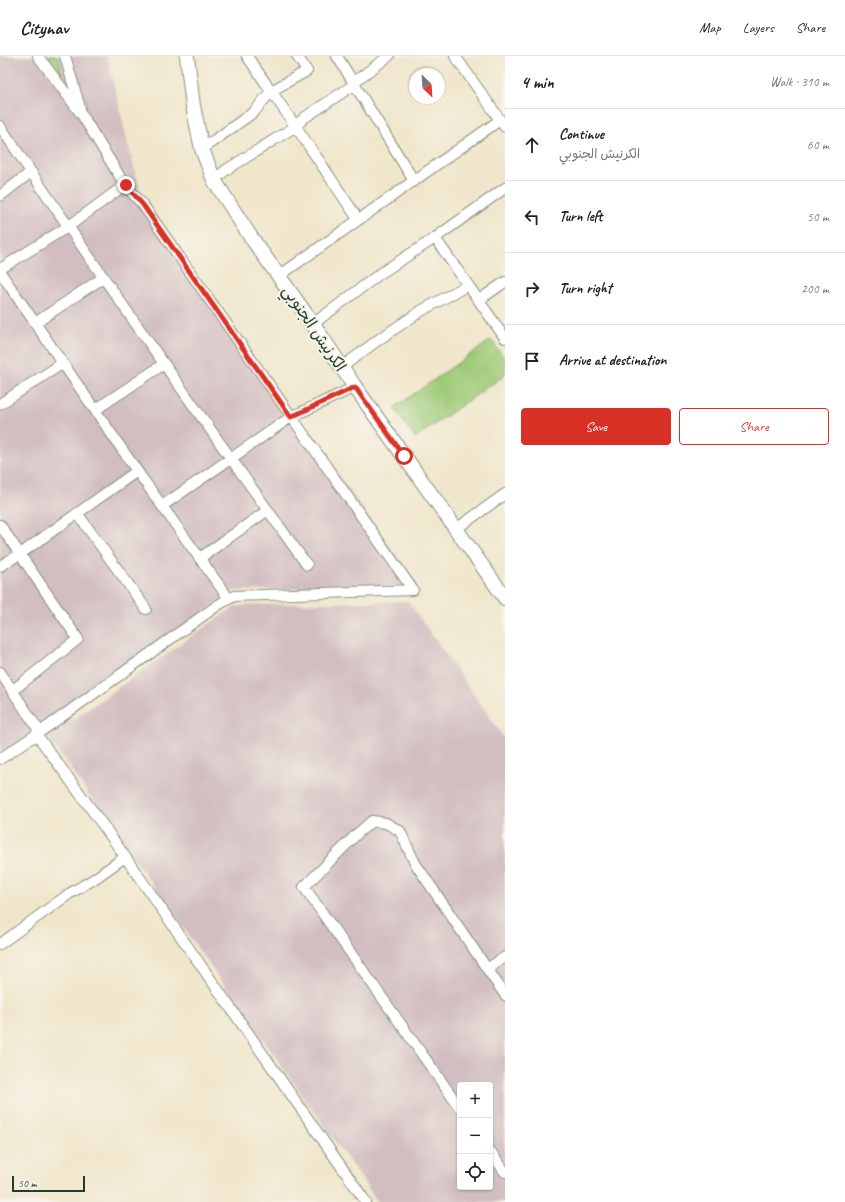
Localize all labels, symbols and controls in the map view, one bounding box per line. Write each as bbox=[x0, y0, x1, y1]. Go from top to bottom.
text: Citynav bbox=[20, 16, 68, 40]
text: Map bbox=[699, 19, 721, 36]
text: Layers bbox=[743, 19, 774, 36]
text: Share bbox=[796, 19, 825, 36]
north arrow bbox=[409, 68, 445, 104]
text: 4 min bbox=[521, 72, 554, 93]
text: Walk · 310 m bbox=[770, 74, 829, 90]
text: Continue bbox=[559, 125, 604, 144]
icon: ahead bbox=[521, 134, 543, 156]
text: 60 m bbox=[807, 137, 829, 153]
text: الكرنيش الجنوبي bbox=[559, 146, 640, 162]
route end bbox=[117, 176, 135, 194]
icon: left bbox=[521, 206, 543, 228]
text: Turn left bbox=[559, 207, 602, 226]
text: 50 m bbox=[807, 209, 829, 225]
icon: right bbox=[521, 278, 543, 300]
text: Turn right bbox=[559, 279, 612, 298]
text: 200 m bbox=[801, 281, 829, 297]
street label: الكرنيش الجنوبي bbox=[275, 282, 350, 378]
icon: arrive bbox=[521, 350, 543, 372]
text: Arrive at destination bbox=[559, 351, 666, 370]
button: Save bbox=[521, 408, 671, 445]
button: Share bbox=[679, 408, 829, 445]
route start bbox=[395, 447, 413, 465]
map controls bbox=[457, 1082, 493, 1190]
button: + bbox=[457, 1082, 493, 1118]
button: − bbox=[457, 1118, 493, 1154]
button: locate bbox=[457, 1154, 493, 1190]
scale bar bbox=[12, 1174, 85, 1193]
text: 50 m bbox=[18, 1176, 37, 1190]

